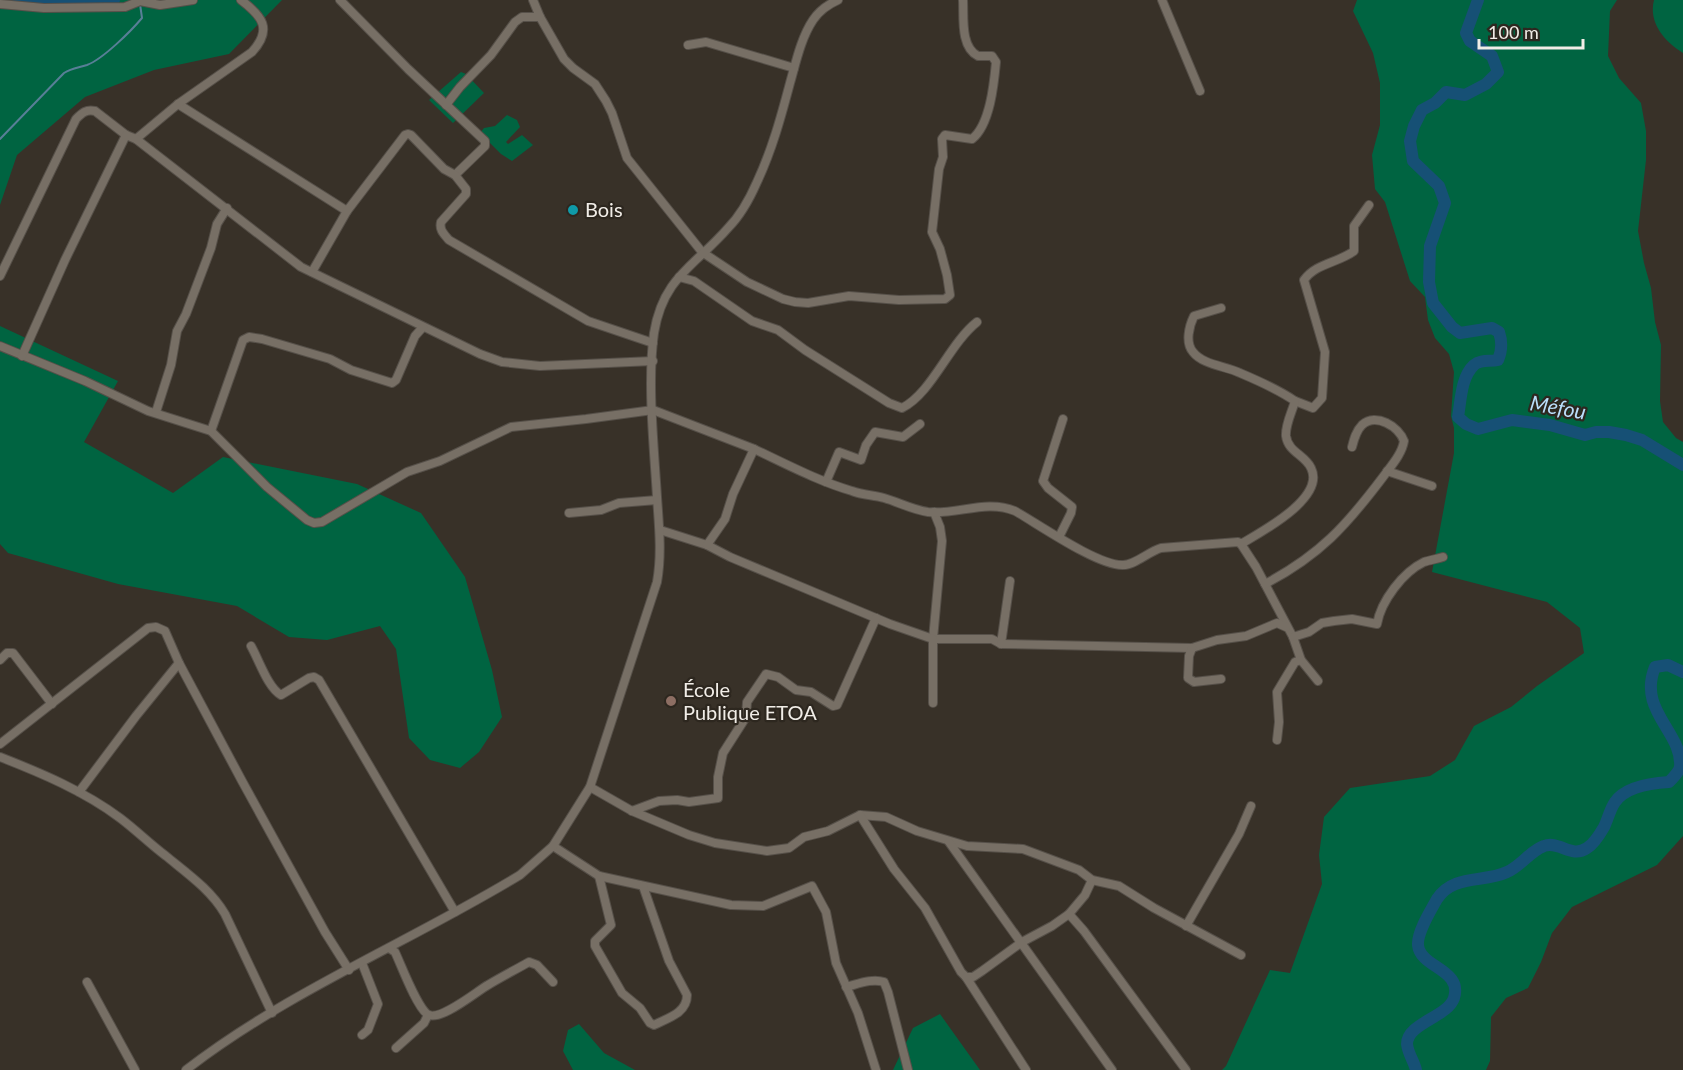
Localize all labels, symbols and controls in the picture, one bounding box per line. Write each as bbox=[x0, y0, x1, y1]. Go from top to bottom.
scale bar bbox=[1479, 12, 1582, 50]
text: 100 m bbox=[1488, 21, 1539, 43]
place label: Bois bbox=[585, 197, 623, 221]
marker: Bois bbox=[566, 203, 580, 217]
water label: Méfou bbox=[1528, 389, 1588, 424]
place label: École Publique ETOA bbox=[683, 677, 817, 724]
marker: École Publique ETOA bbox=[664, 694, 678, 708]

